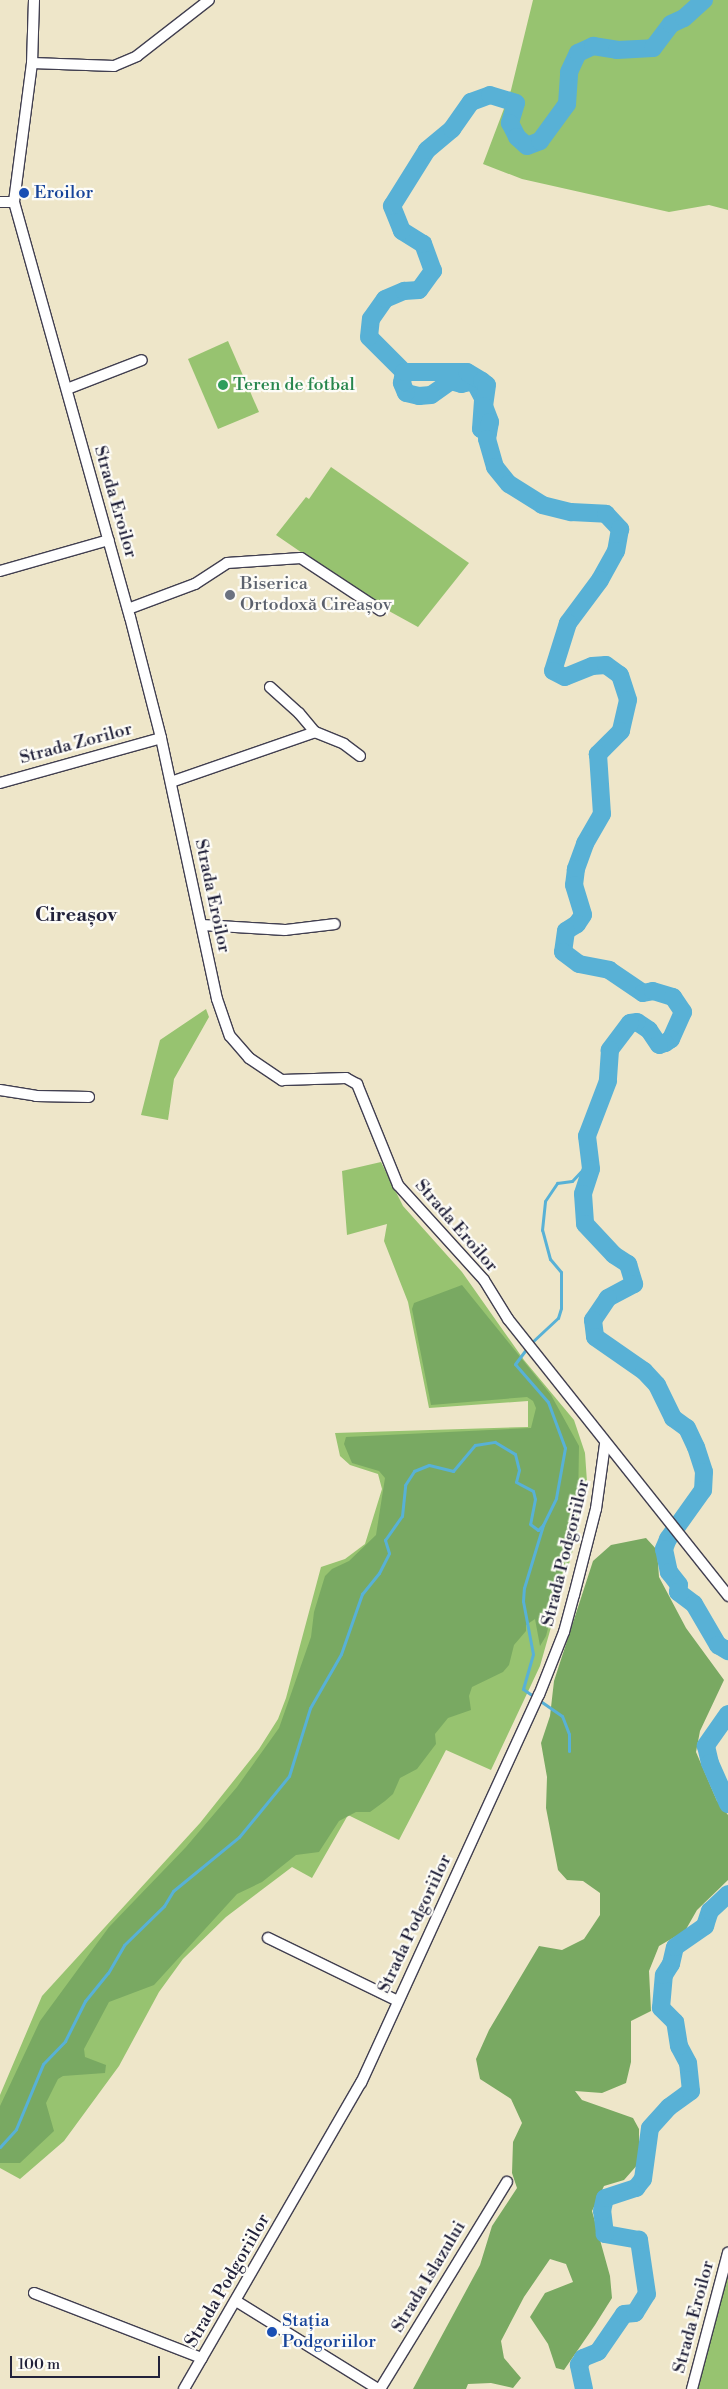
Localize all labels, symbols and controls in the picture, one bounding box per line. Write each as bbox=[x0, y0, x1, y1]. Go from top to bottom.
place label: Eroilor bbox=[34, 182, 93, 204]
marker: Eroilor bbox=[18, 187, 30, 199]
place label: Teren de fotbal bbox=[233, 374, 355, 396]
marker: Teren de fotbal bbox=[217, 379, 229, 391]
street label: Strada Eroilor bbox=[89, 443, 141, 561]
place label: Biserica Ortodoxă Cireașov bbox=[240, 574, 392, 616]
marker: Biserica Ortodoxă Cireașov bbox=[224, 589, 236, 601]
street label: Strada Zorilor bbox=[17, 719, 135, 769]
street label: Strada Eroilor bbox=[189, 837, 235, 955]
district label: Cireașov bbox=[35, 903, 117, 927]
street label: Strada Eroilor bbox=[410, 1175, 502, 1277]
street label: Strada Podgoriilor bbox=[537, 1477, 595, 1629]
street label: Strada Podgoriilor bbox=[373, 1851, 457, 1997]
street label: Strada Podgoriilor bbox=[181, 2210, 275, 2352]
street label: Strada Islazului bbox=[387, 2217, 471, 2337]
street label: Strada Eroilor bbox=[669, 2258, 719, 2376]
place label: Stația Podgoriilor bbox=[282, 2311, 376, 2354]
marker: Stația Podgoriilor bbox=[266, 2326, 278, 2338]
scale bar bbox=[12, 2346, 162, 2378]
text: 100 m bbox=[18, 2355, 60, 2374]

